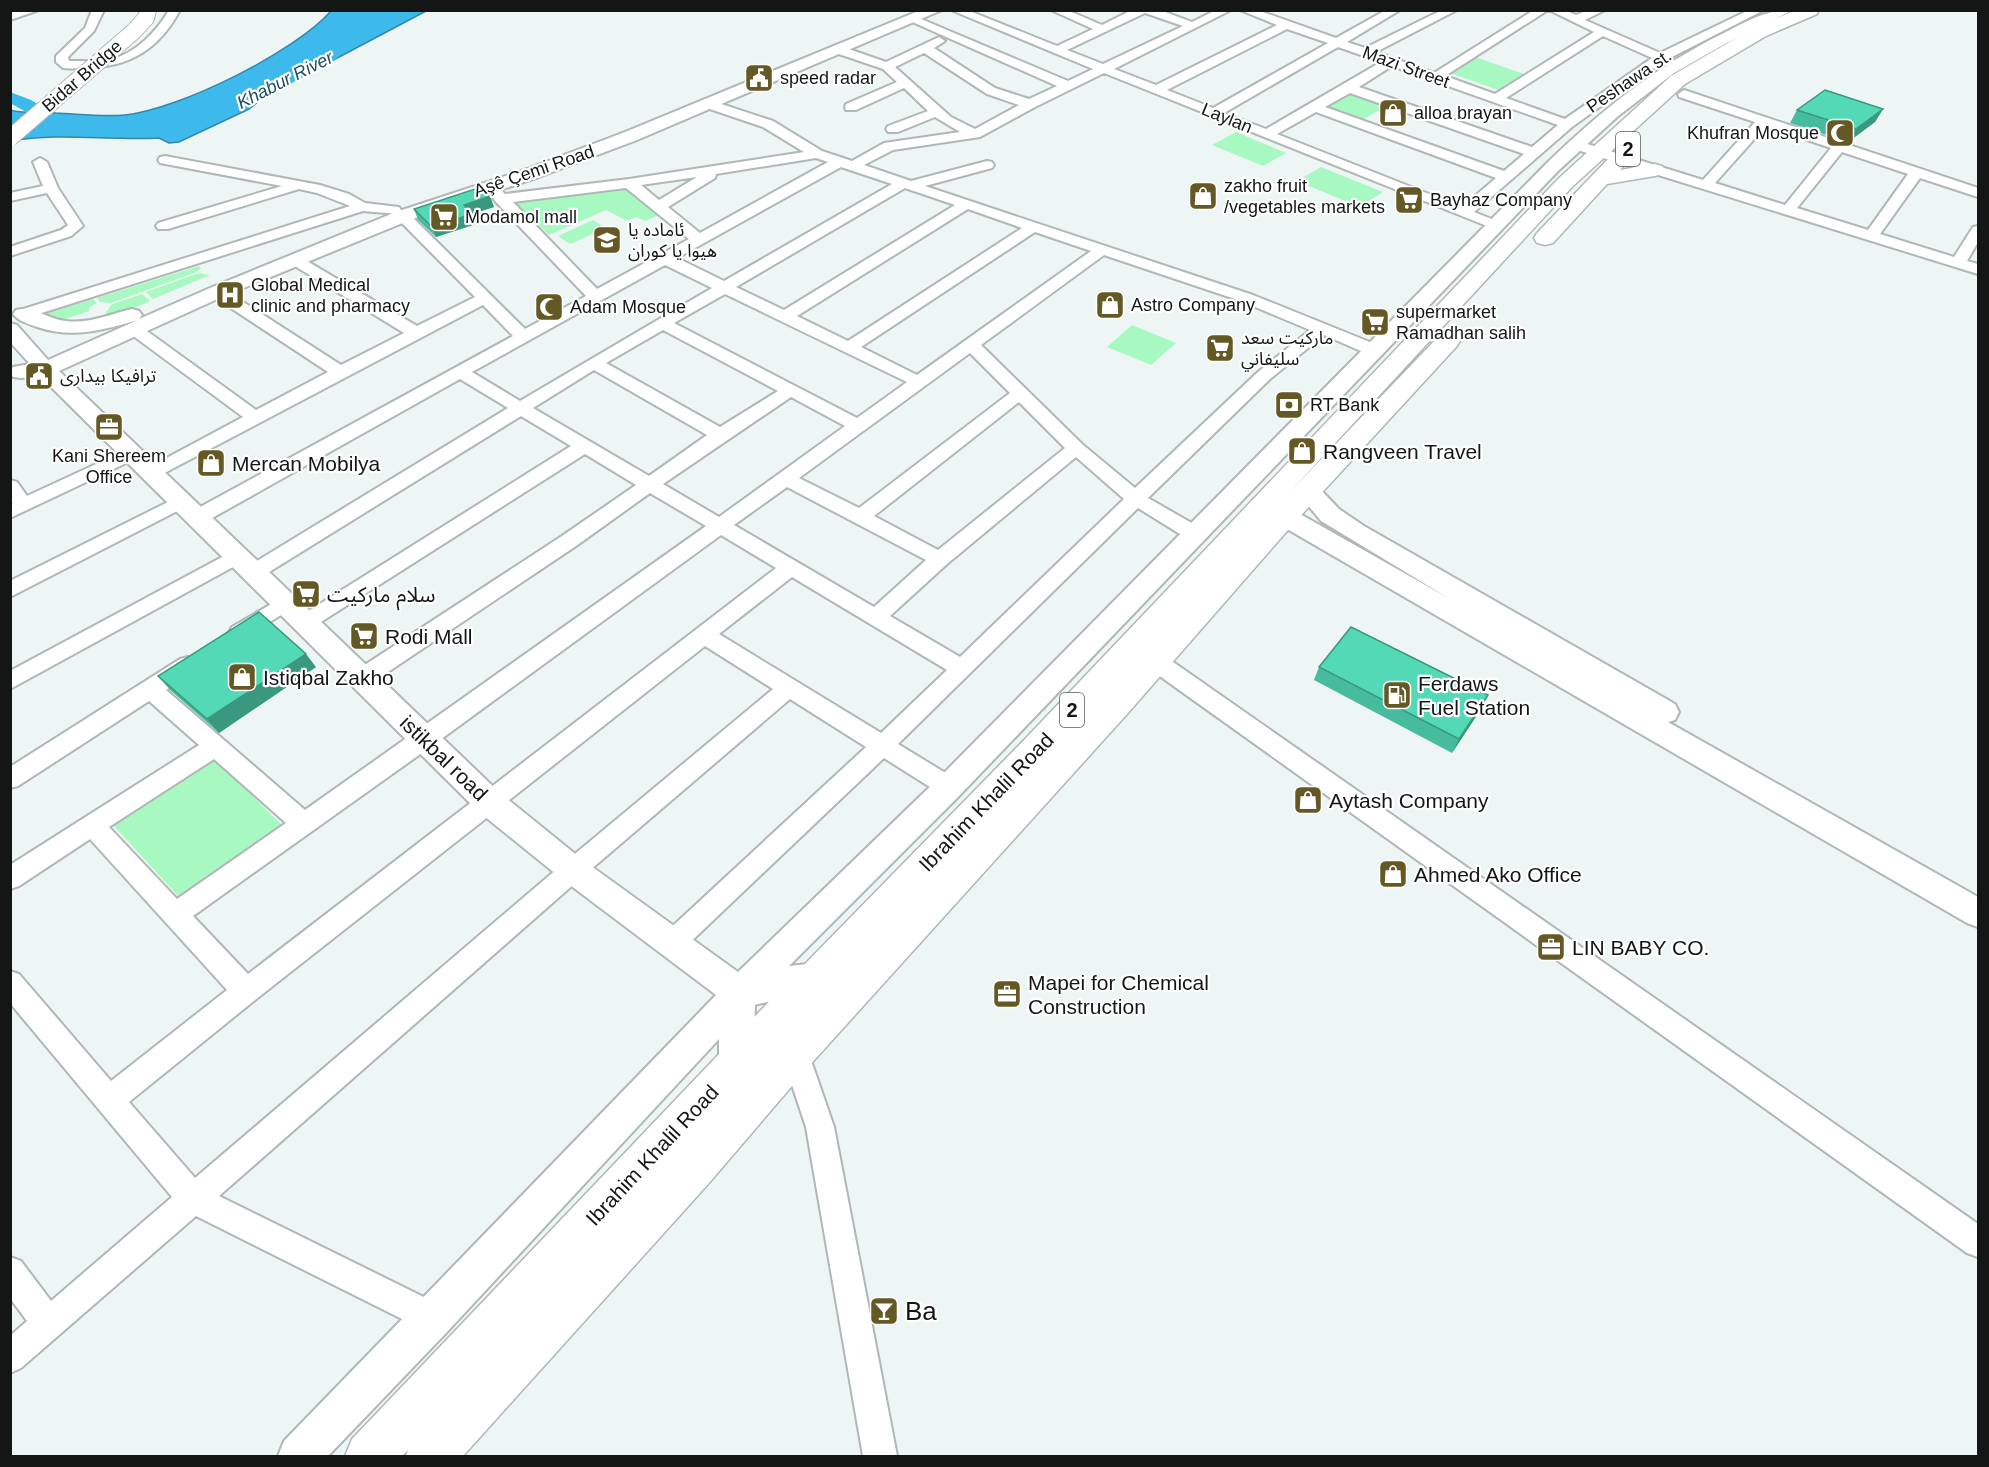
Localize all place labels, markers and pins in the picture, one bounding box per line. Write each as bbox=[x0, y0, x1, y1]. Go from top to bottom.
public building icon: speed radar bbox=[743, 62, 775, 94]
place label: speed radar bbox=[780, 68, 876, 88]
shop icon: alloa brayan bbox=[1377, 97, 1409, 129]
place label: alloa brayan bbox=[1414, 103, 1512, 123]
mosque icon: Khufran Mosque bbox=[1824, 117, 1856, 149]
place label: Khufran Mosque bbox=[1687, 123, 1819, 143]
place label: zakho fruit /vegetables markets bbox=[1224, 176, 1385, 217]
shop icon: zakho fruit /vegetables markets bbox=[1187, 180, 1219, 212]
supermarket icon: Bayhaz Company bbox=[1393, 184, 1425, 216]
place label: Bayhaz Company bbox=[1430, 190, 1572, 210]
supermarket icon: Modamol mall bbox=[428, 201, 460, 233]
place label: Modamol mall bbox=[465, 207, 577, 227]
place label: ئاماده یا هیوا یا کوران bbox=[628, 220, 717, 262]
school or university icon: ئاماده یا هیوا یا کوران bbox=[591, 224, 623, 256]
place label: Global Medical clinic and pharmacy bbox=[251, 275, 410, 316]
hospital icon: Global Medical clinic and pharmacy bbox=[214, 279, 246, 311]
shop icon: Astro Company bbox=[1094, 289, 1126, 321]
mosque icon: Adam Mosque bbox=[533, 291, 565, 323]
place label: Astro Company bbox=[1131, 295, 1255, 315]
place label: Adam Mosque bbox=[570, 297, 686, 317]
place label: supermarket Ramadhan salih bbox=[1396, 302, 1526, 343]
supermarket icon: supermarket Ramadhan salih bbox=[1359, 306, 1391, 338]
place label: ماركيت سعد سليفاني bbox=[1241, 328, 1333, 372]
supermarket icon: ماركيت سعد سليفاني bbox=[1204, 332, 1236, 364]
public building icon: ترافيكا بيدارى bbox=[23, 360, 55, 392]
place label: ترافيكا بيدارى bbox=[60, 366, 156, 387]
bank icon: RT Bank bbox=[1273, 389, 1305, 421]
place label: RT Bank bbox=[1310, 395, 1380, 415]
office icon: Kani Shereem Office bbox=[93, 411, 125, 443]
shop icon: Rangveen Travel bbox=[1286, 435, 1318, 467]
place label: Rangveen Travel bbox=[1323, 440, 1482, 463]
place label: Kani Shereem Office bbox=[52, 446, 166, 487]
shop icon: Mercan Mobilya bbox=[195, 447, 227, 479]
place label: Mercan Mobilya bbox=[232, 452, 381, 475]
supermarket icon: سلام ماركيت bbox=[290, 578, 322, 610]
place label: سلام ماركيت bbox=[327, 583, 435, 611]
supermarket icon: Rodi Mall bbox=[348, 620, 380, 652]
place label: Rodi Mall bbox=[385, 625, 473, 648]
shop icon: Istiqbal Zakho bbox=[226, 661, 258, 693]
place label: Istiqbal Zakho bbox=[263, 666, 394, 689]
place label: Ferdaws Fuel Station bbox=[1418, 672, 1530, 719]
fuel station icon: Ferdaws Fuel Station bbox=[1381, 679, 1413, 711]
shop icon: Aytash Company bbox=[1292, 784, 1324, 816]
place label: Aytash Company bbox=[1329, 789, 1489, 812]
shop icon: Ahmed Ako Office bbox=[1377, 858, 1409, 890]
place label: Ahmed Ako Office bbox=[1414, 863, 1582, 886]
office icon: LIN BABY CO. bbox=[1535, 931, 1567, 963]
place label: LIN BABY CO. bbox=[1572, 936, 1709, 959]
place label: Mapei for Chemical Construction bbox=[1028, 971, 1209, 1018]
office icon: Mapei for Chemical Construction bbox=[991, 978, 1023, 1010]
bar icon: Ba bbox=[868, 1295, 900, 1327]
place label: Ba bbox=[905, 1296, 937, 1326]

